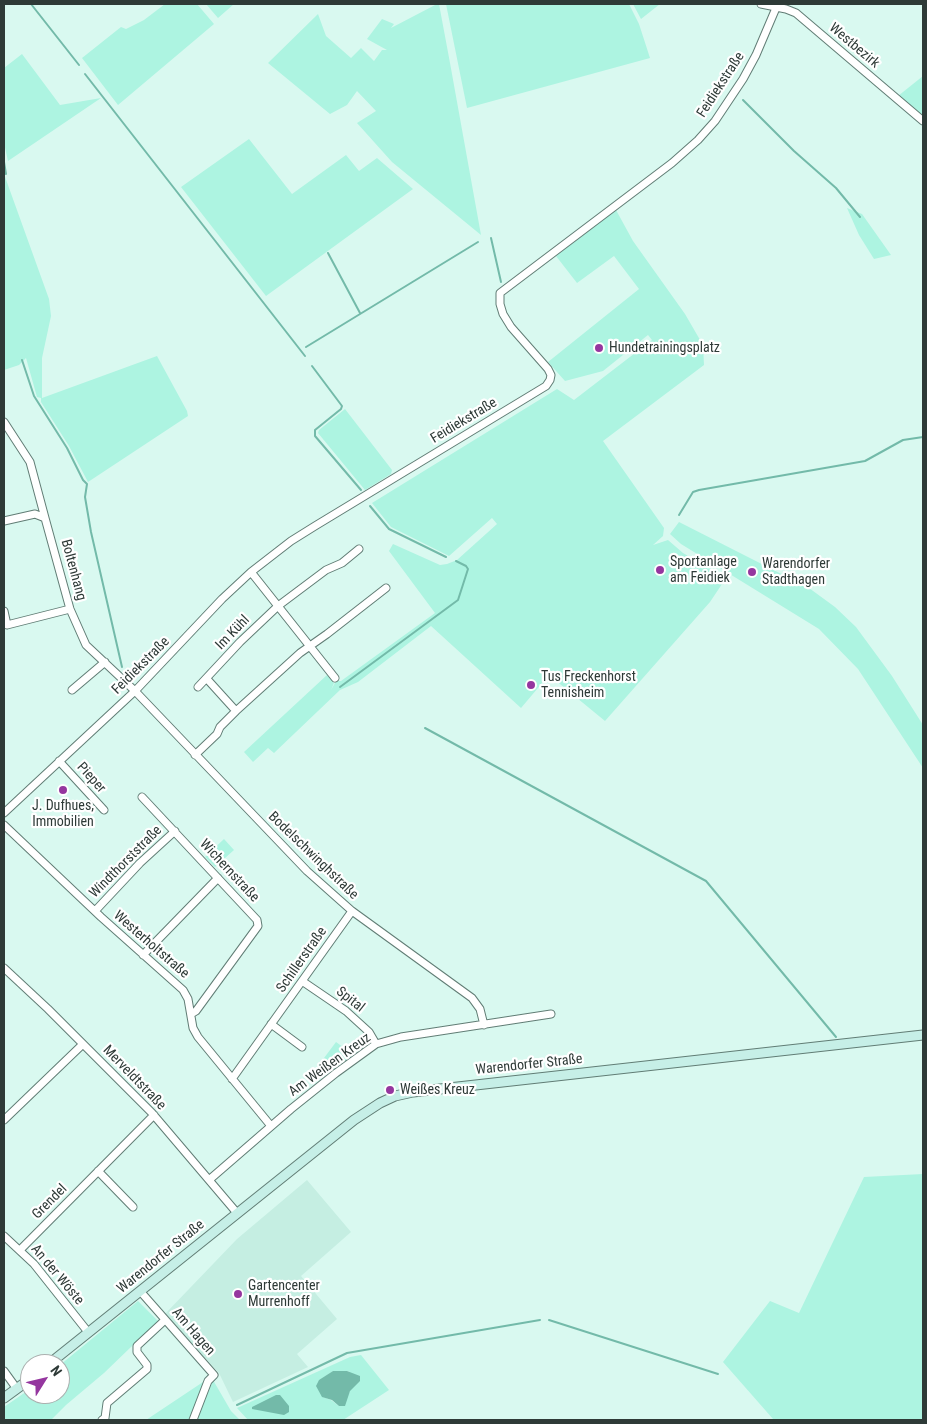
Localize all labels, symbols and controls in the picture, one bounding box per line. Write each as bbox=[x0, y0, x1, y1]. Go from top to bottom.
street label: Westbezirk bbox=[825, 20, 883, 72]
street label: Feidiekstraße bbox=[694, 49, 748, 121]
place label: Hundetrainingsplatz bbox=[609, 340, 720, 356]
marker: Hundetrainingsplatz bbox=[593, 342, 605, 354]
street label: Feidiekstraße bbox=[428, 395, 500, 447]
street label: Boltenhang bbox=[57, 538, 89, 602]
place label: Sportanlage am Feidiek bbox=[670, 554, 737, 586]
place label: Warendorfer Stadthagen bbox=[762, 556, 830, 588]
marker: Sportanlage am Feidiek bbox=[654, 564, 666, 576]
marker: Warendorfer Stadthagen bbox=[746, 566, 758, 578]
street label: Im Kühl bbox=[213, 612, 253, 654]
street label: Feidiekstraße bbox=[109, 634, 173, 698]
place label: Tus Freckenhorst Tennisheim bbox=[541, 669, 636, 702]
marker: Tus Freckenhorst Tennisheim bbox=[525, 679, 537, 691]
street label: Pieper bbox=[73, 759, 109, 797]
marker: J. Dufhues, Immobilien bbox=[57, 784, 69, 796]
place label: J. Dufhues, Immobilien bbox=[32, 798, 94, 830]
street label: Bodelschwinghstraße bbox=[264, 809, 362, 903]
street label: Windthorststraße bbox=[86, 822, 166, 902]
street label: Wichernstraße bbox=[196, 836, 262, 906]
street label: Westerholtstraße bbox=[110, 908, 192, 982]
street label: Schillerstraße bbox=[273, 924, 331, 996]
street label: Spital bbox=[332, 984, 368, 1016]
street label: Am Weißen Kreuz bbox=[286, 1030, 374, 1100]
street label: Merveldtstraße bbox=[99, 1042, 169, 1114]
street label: Warendorfer Straße bbox=[475, 1051, 583, 1079]
place label: Weißes Kreuz bbox=[400, 1082, 475, 1098]
marker: Weißes Kreuz bbox=[384, 1084, 396, 1096]
street label: Grendel bbox=[29, 1181, 71, 1223]
street label: Warendorfer Straße bbox=[114, 1217, 208, 1297]
street label: An der Wöste bbox=[27, 1241, 87, 1309]
place label: Gartencenter Murrenhoff bbox=[248, 1278, 320, 1310]
marker: Gartencenter Murrenhoff bbox=[232, 1288, 244, 1300]
street label: Am Hagen bbox=[168, 1305, 218, 1359]
north arrow bbox=[20, 1354, 70, 1404]
text: N bbox=[47, 1363, 65, 1379]

